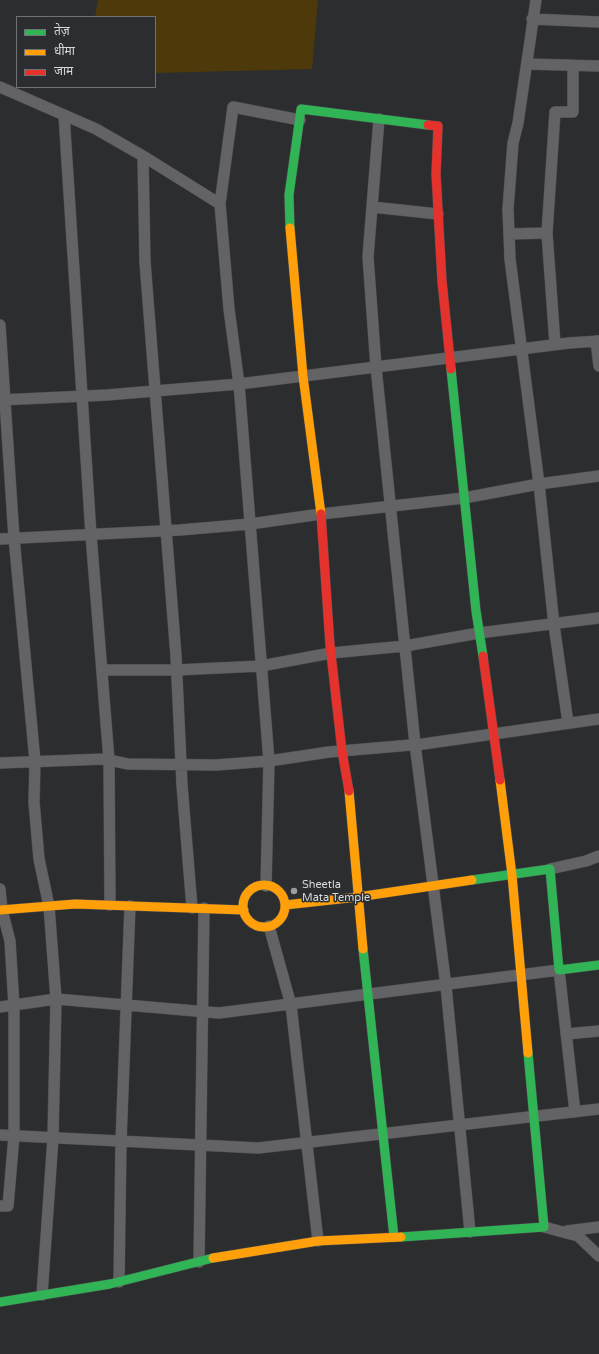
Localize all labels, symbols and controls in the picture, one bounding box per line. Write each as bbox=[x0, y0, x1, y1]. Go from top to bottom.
legend bbox=[16, 16, 156, 88]
text: तेज़ bbox=[54, 24, 70, 38]
text: धीमा bbox=[54, 44, 75, 58]
text: जाम bbox=[54, 64, 73, 78]
place label: Sheetla Mata Temple bbox=[302, 878, 370, 904]
marker: Sheetla Mata Temple bbox=[289, 886, 299, 896]

